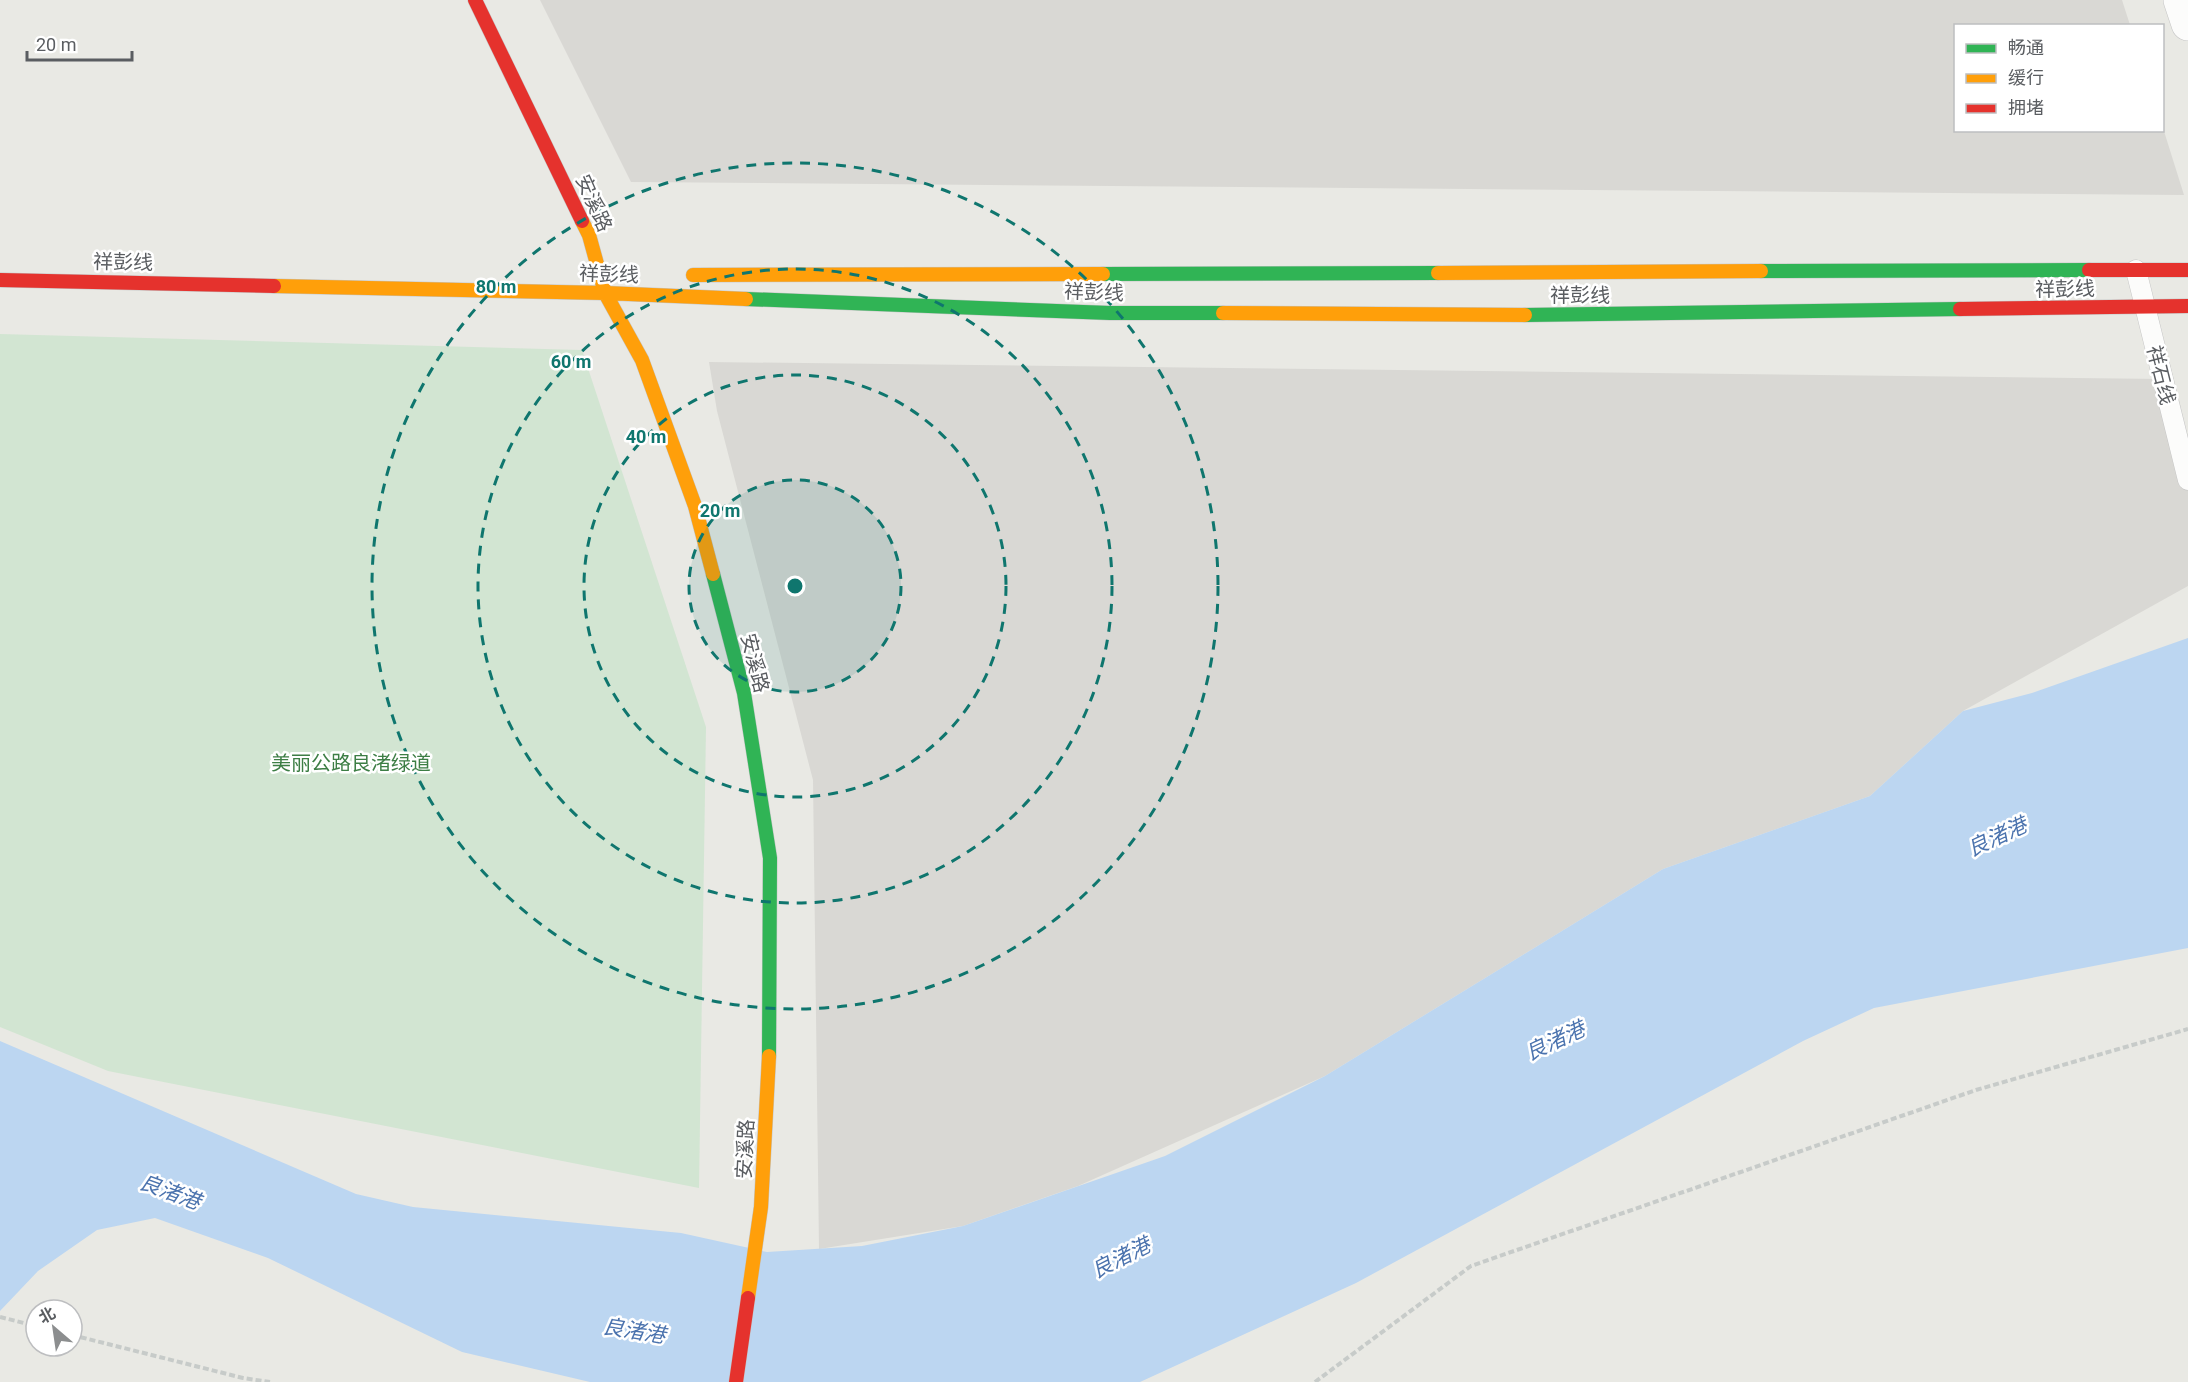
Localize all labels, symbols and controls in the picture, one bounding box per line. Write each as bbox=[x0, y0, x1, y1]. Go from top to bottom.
scale bar bbox=[27, 24, 132, 62]
legend bbox=[1954, 24, 2164, 132]
text: 20 m bbox=[36, 34, 76, 55]
text: 畅通 bbox=[2008, 37, 2044, 58]
text: 缓行 bbox=[2008, 67, 2044, 88]
text: 拥堵 bbox=[2008, 97, 2044, 118]
street label: 安溪路 bbox=[571, 171, 617, 235]
street label: 祥彭线 bbox=[93, 249, 153, 275]
street label: 祥彭线 bbox=[579, 261, 639, 287]
text: 80 m bbox=[476, 276, 516, 297]
street label: 祥彭线 bbox=[2035, 276, 2095, 302]
street label: 祥彭线 bbox=[1064, 279, 1124, 305]
street label: 祥彭线 bbox=[1550, 283, 1610, 307]
street label: 祥石线 bbox=[2142, 343, 2180, 407]
text: 60 m bbox=[551, 351, 591, 372]
text: 40 m bbox=[626, 426, 666, 447]
text: 20 m bbox=[700, 500, 740, 521]
centre of rings bbox=[785, 576, 805, 596]
street label: 安溪路 bbox=[736, 631, 774, 695]
park label: 美丽公路良渚绿道 bbox=[271, 751, 431, 775]
water label: 良渚港 bbox=[1963, 812, 2033, 861]
water label: 良渚港 bbox=[1521, 1016, 1591, 1065]
street label: 安溪路 bbox=[731, 1118, 759, 1180]
water label: 良渚港 bbox=[136, 1170, 207, 1215]
water label: 良渚港 bbox=[1087, 1232, 1157, 1283]
north arrow bbox=[24, 1298, 84, 1358]
text: 北 bbox=[35, 1303, 59, 1328]
water label: 良渚港 bbox=[601, 1314, 670, 1348]

